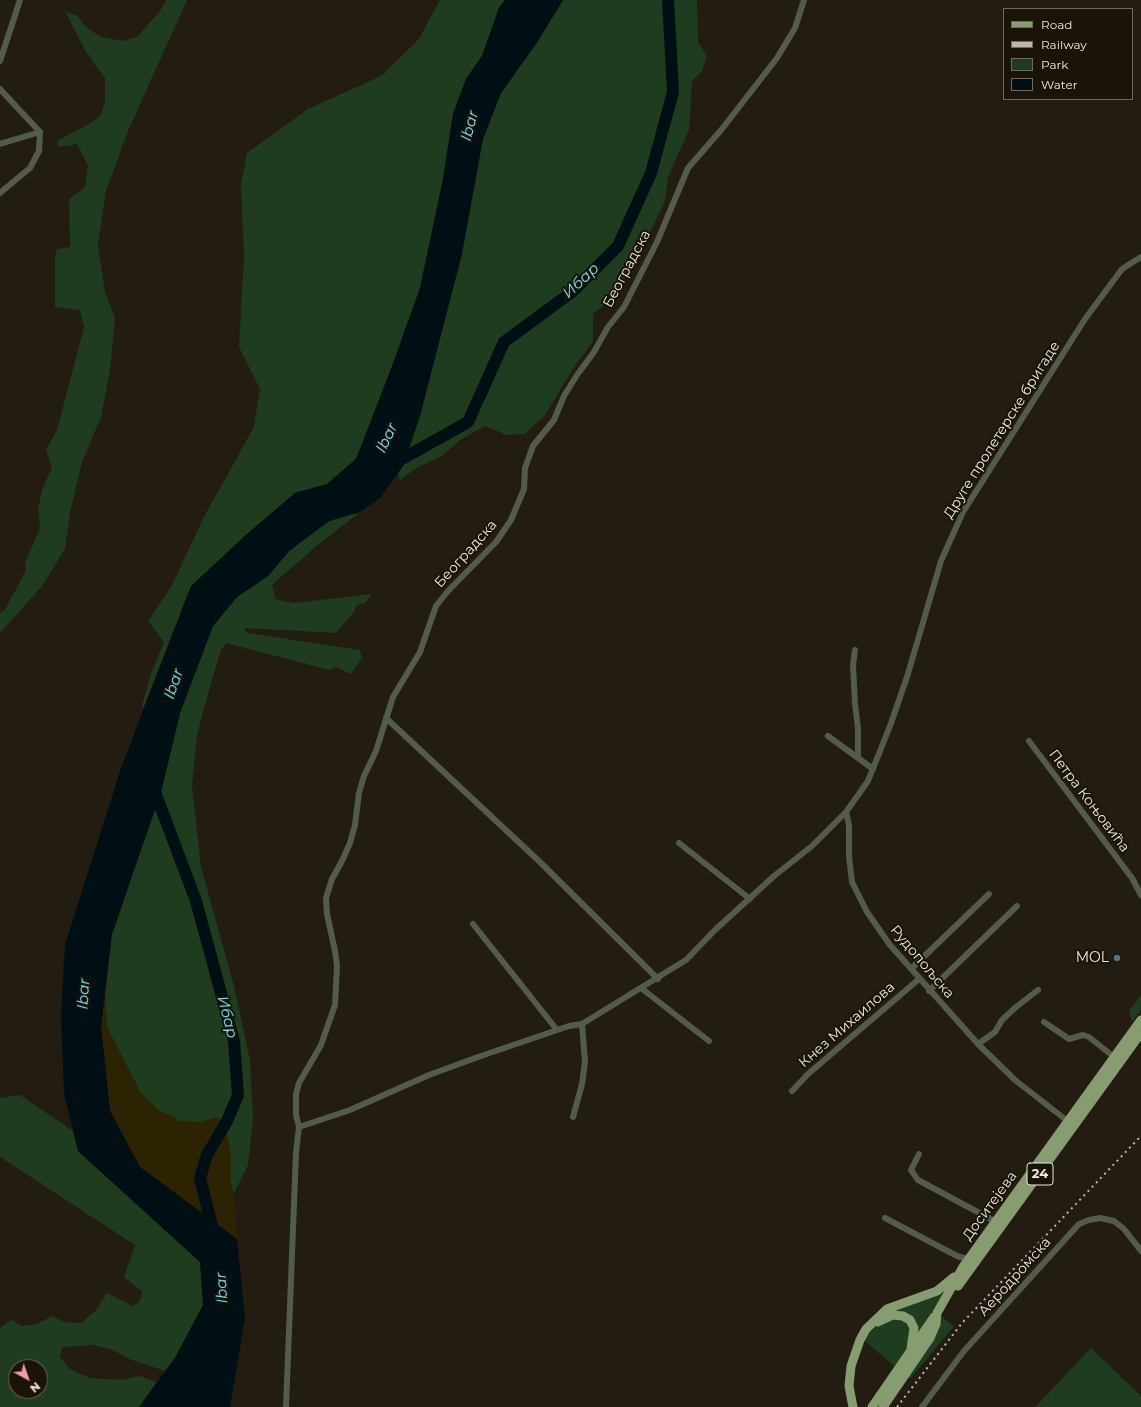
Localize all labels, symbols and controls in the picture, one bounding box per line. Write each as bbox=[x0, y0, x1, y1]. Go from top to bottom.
legend bbox=[1003, 8, 1133, 100]
text: Road bbox=[1041, 17, 1072, 32]
text: Railway bbox=[1041, 37, 1087, 52]
text: Park bbox=[1041, 57, 1068, 72]
text: Water bbox=[1041, 77, 1077, 92]
water label: Ibar bbox=[457, 109, 483, 143]
street label: Београдска bbox=[600, 227, 654, 311]
water label: Ибар bbox=[559, 260, 603, 302]
street label: Друге пролетерске бригаде bbox=[940, 338, 1064, 522]
water label: Ibar bbox=[372, 420, 402, 456]
street label: Београдска bbox=[431, 517, 501, 591]
water label: Ibar bbox=[160, 666, 188, 702]
street label: Петра Коњовића bbox=[1045, 746, 1133, 856]
street label: Рудопољска bbox=[886, 922, 958, 1002]
place label: MOL bbox=[1076, 950, 1109, 966]
marker: MOL bbox=[1112, 953, 1122, 963]
water label: Ibar bbox=[74, 978, 94, 1010]
street label: Кнез Михаилова bbox=[796, 979, 898, 1071]
water label: Ибар bbox=[213, 994, 241, 1040]
road number: 24 bbox=[1027, 1163, 1053, 1185]
street label: Доситејева bbox=[959, 1168, 1021, 1244]
street label: Аеродромска bbox=[975, 1234, 1055, 1320]
water label: Ibar bbox=[212, 1272, 232, 1304]
north arrow bbox=[8, 1359, 48, 1399]
text: N bbox=[27, 1379, 43, 1396]

